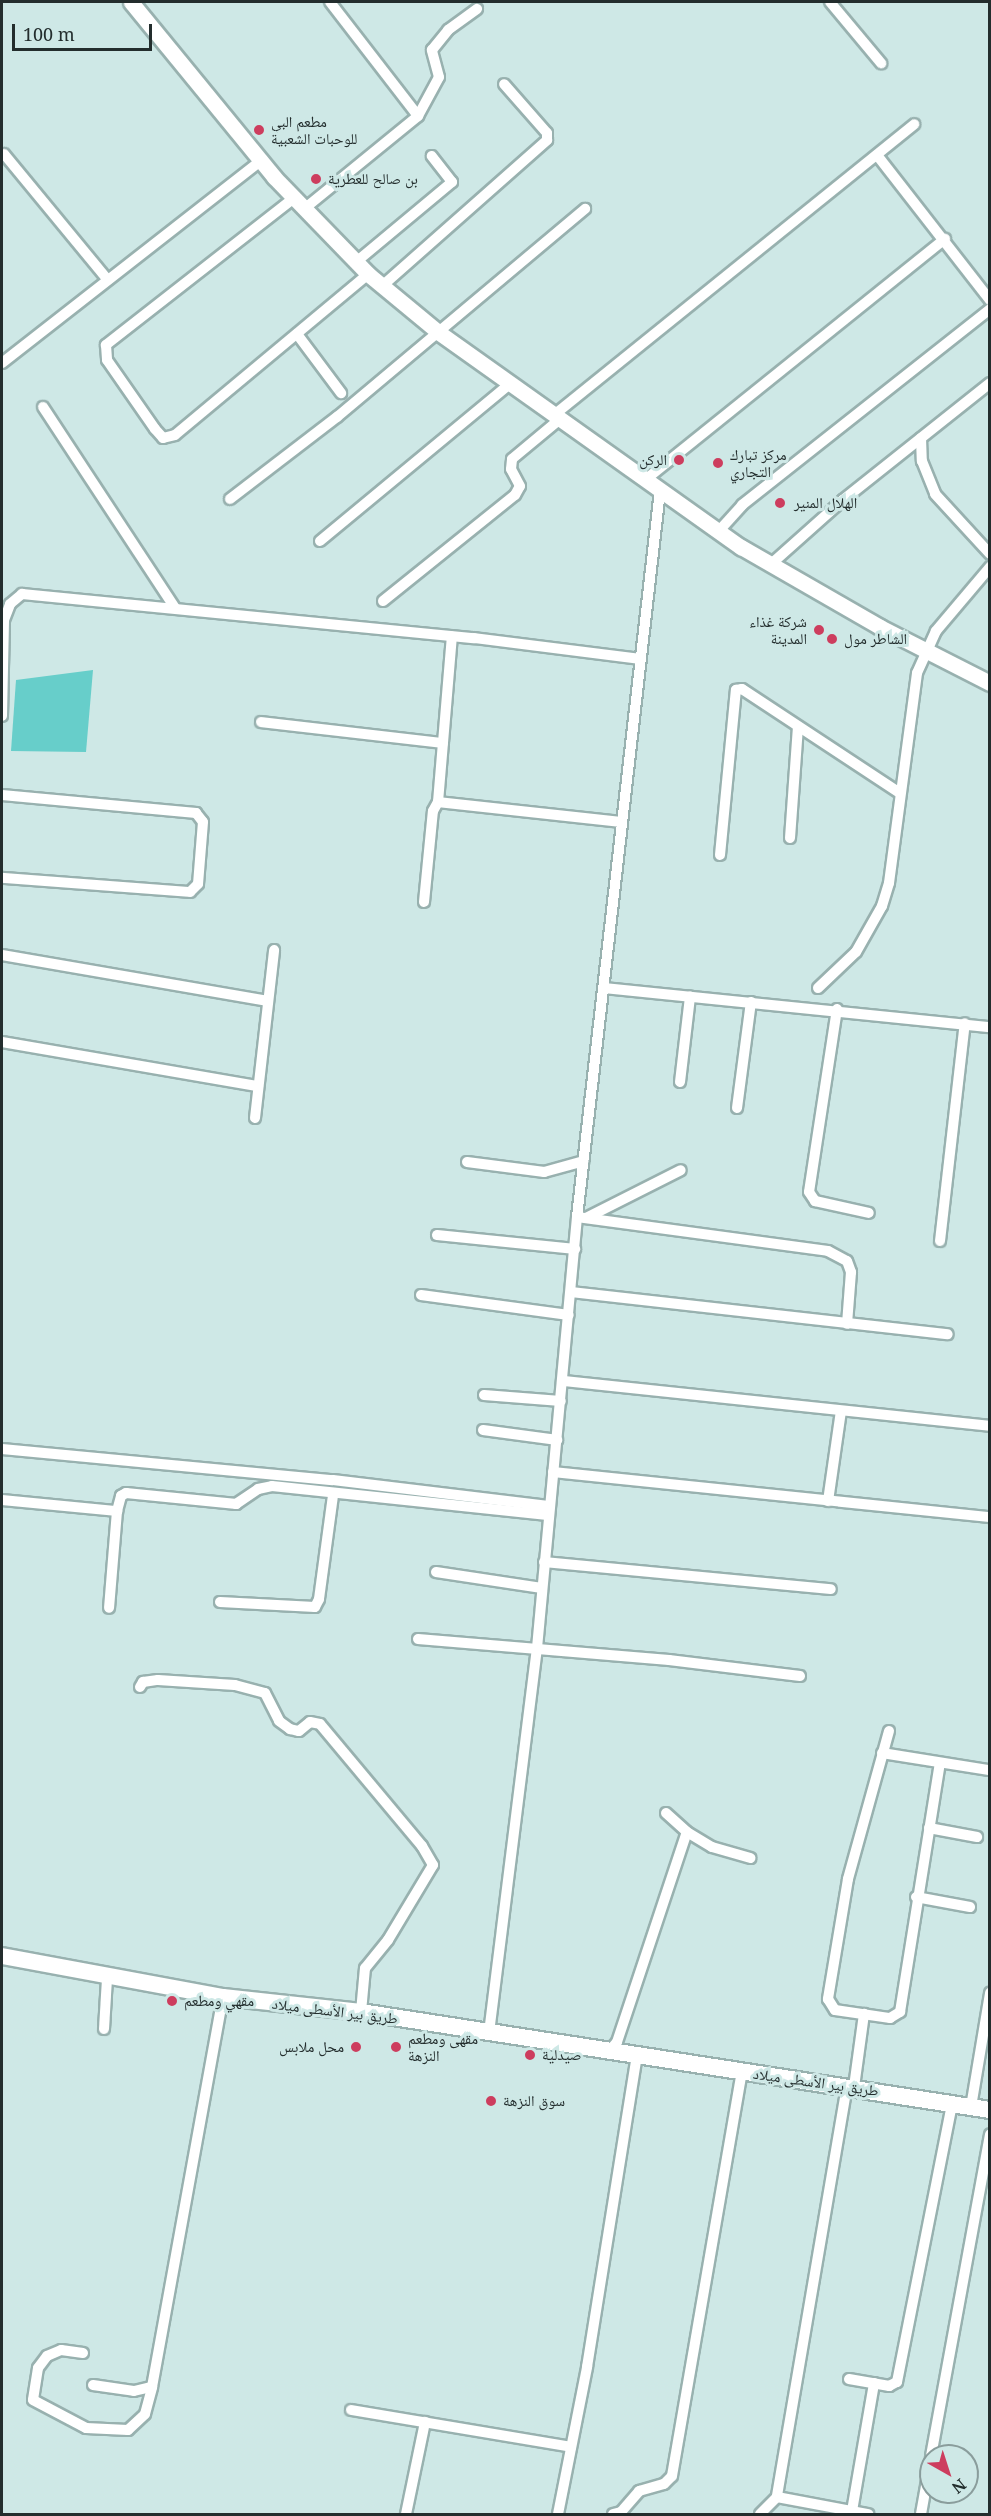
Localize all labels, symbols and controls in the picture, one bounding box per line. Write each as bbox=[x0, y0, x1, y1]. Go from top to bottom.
scale bar bbox=[15, 12, 154, 50]
text: 100 m bbox=[23, 22, 75, 46]
place label: مطعم البي للوحبات الشعبية bbox=[271, 112, 358, 147]
marker: مطعم البي للوحبات الشعبية bbox=[252, 123, 266, 137]
place label: بن صالح للعطرية bbox=[328, 170, 418, 188]
marker: بن صالح للعطرية bbox=[309, 172, 323, 186]
place label: مركز تبارك التجاري bbox=[730, 445, 787, 480]
place label: الركن bbox=[639, 451, 667, 469]
marker: الركن bbox=[672, 453, 686, 467]
marker: مركز تبارك التجاري bbox=[711, 456, 725, 470]
marker: الهلال المنير bbox=[771, 494, 789, 512]
place label: الهلال المنير bbox=[794, 494, 857, 512]
place label: شركة غذاء المدينة bbox=[749, 612, 807, 647]
marker: شركة غذاء المدينة bbox=[812, 623, 826, 637]
place label: الشاطر مول bbox=[844, 630, 907, 648]
marker: الشاطر مول bbox=[825, 632, 839, 646]
place label: مقهي ومطعم bbox=[184, 1992, 254, 2010]
marker: مقهي ومطعم bbox=[165, 1994, 179, 2008]
street label: طريق بير الأسطى ميلاد bbox=[271, 1994, 399, 2028]
place label: مقهى ومطعم النزهة bbox=[408, 2029, 478, 2064]
place label: محل ملابس bbox=[279, 2038, 344, 2056]
marker: محل ملابس bbox=[349, 2040, 363, 2054]
marker: مقهى ومطعم النزهة bbox=[389, 2040, 403, 2054]
place label: صيدلية bbox=[542, 2046, 582, 2064]
marker: صيدلية bbox=[523, 2048, 537, 2062]
street label: طريق بير الأسطى ميلاد bbox=[752, 2064, 880, 2100]
place label: سوق النزهة bbox=[503, 2092, 565, 2110]
marker: سوق النزهة bbox=[484, 2094, 498, 2108]
north arrow bbox=[919, 2444, 979, 2504]
text: N bbox=[947, 2474, 971, 2499]

